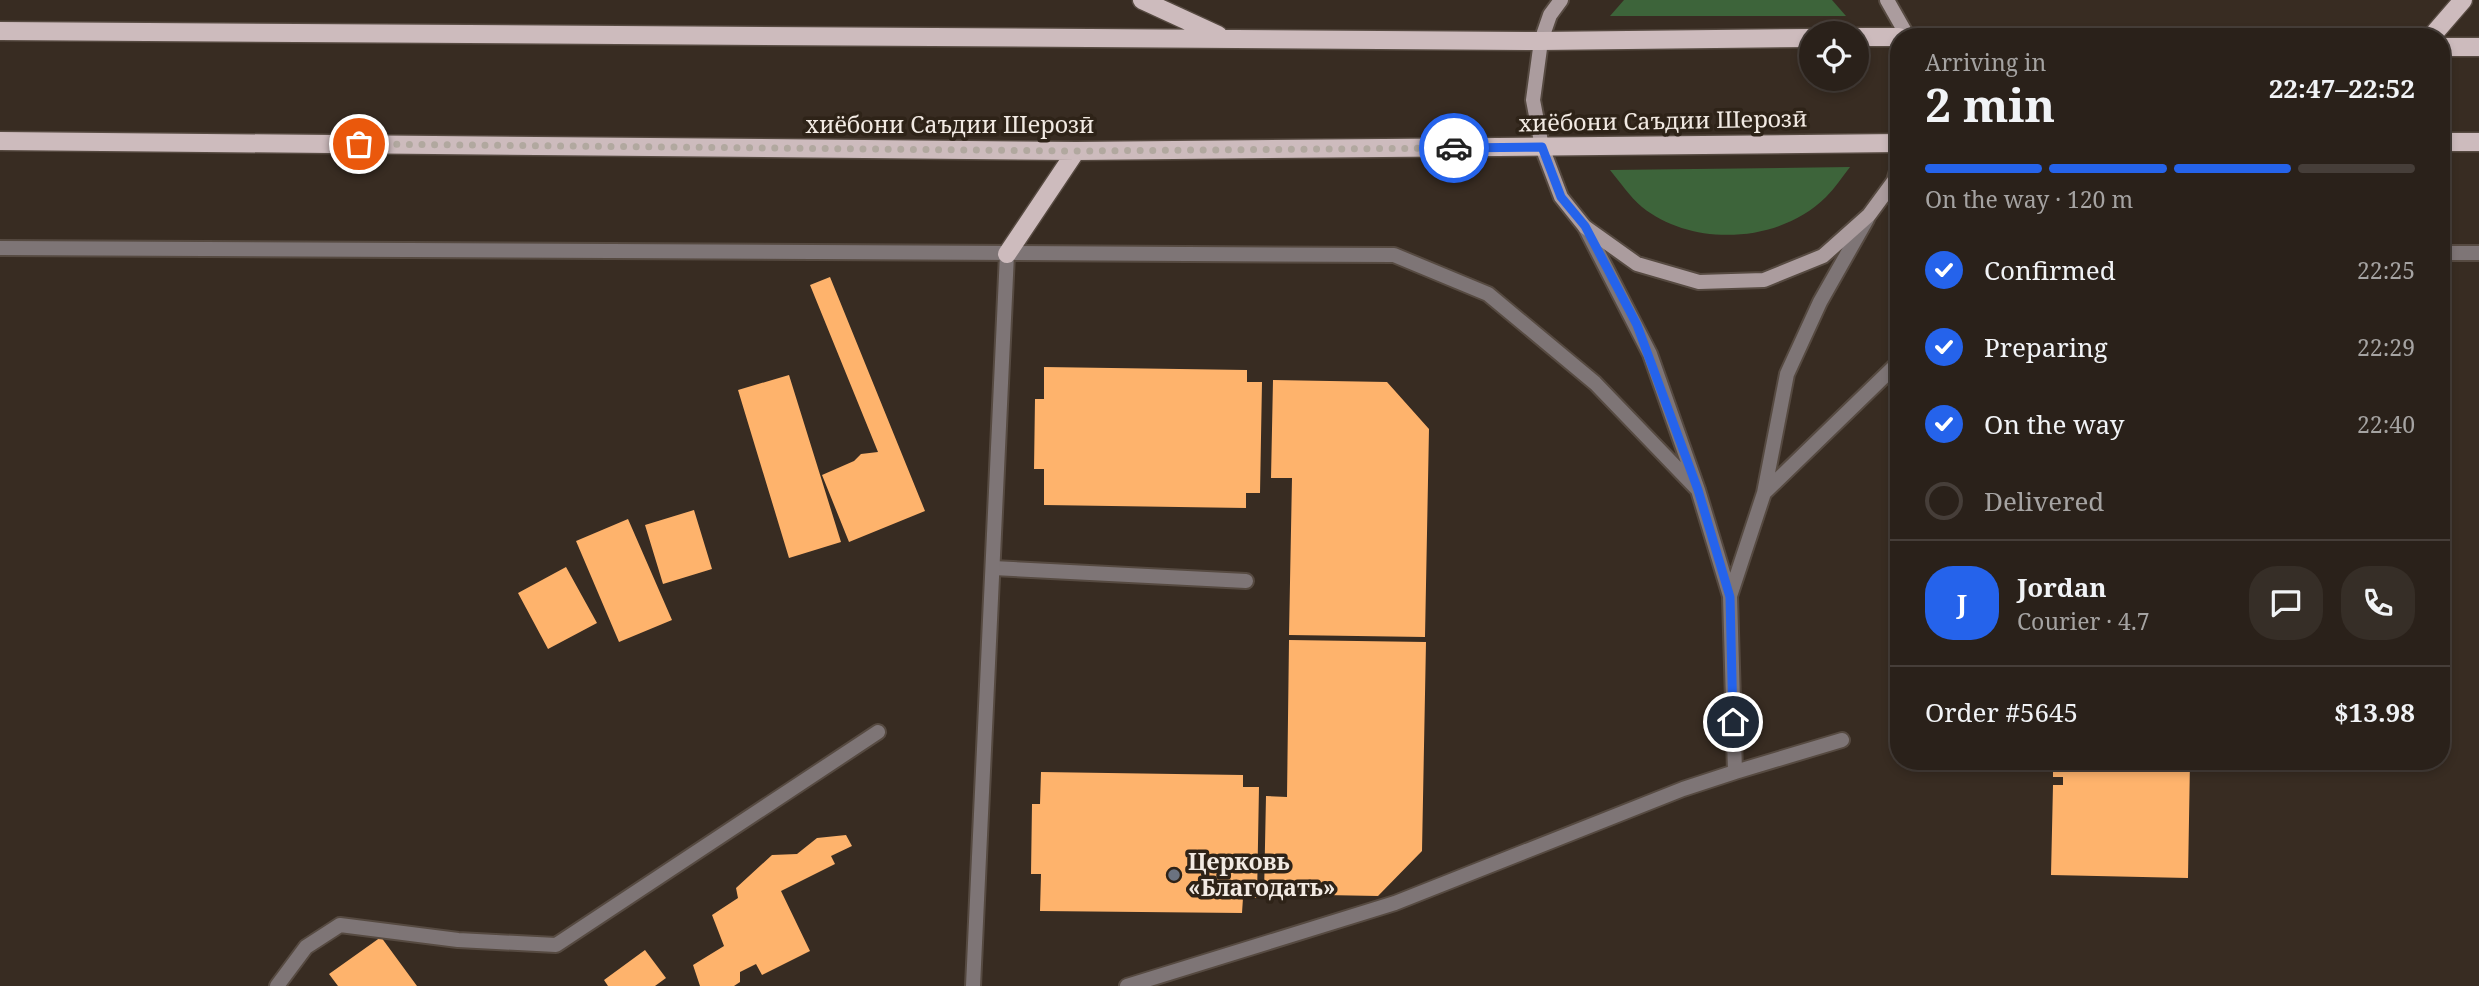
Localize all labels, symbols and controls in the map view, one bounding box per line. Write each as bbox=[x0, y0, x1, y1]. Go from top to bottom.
map controls bbox=[1799, 21, 1869, 91]
button: locate bbox=[1799, 21, 1869, 91]
text: Arriving in bbox=[1925, 46, 2046, 78]
text: 22:47–22:52 bbox=[2269, 70, 2415, 106]
text: 2 min bbox=[1925, 73, 2055, 135]
street label: хиёбони Саъдии Шерозӣ bbox=[1518, 101, 1808, 139]
street label: хиёбони Саъдии Шерозӣ bbox=[806, 108, 1094, 140]
courier bbox=[1419, 113, 1489, 183]
pin bbox=[329, 114, 389, 174]
icon: bag bbox=[340, 125, 378, 163]
icon: car bbox=[1435, 129, 1473, 167]
text: On the way · 120 m bbox=[1925, 183, 2133, 215]
icon: check bbox=[1925, 251, 1963, 289]
text: Confirmed bbox=[1984, 252, 2116, 288]
text: 22:25 bbox=[2357, 254, 2415, 286]
icon: check bbox=[1925, 328, 1963, 366]
text: Preparing bbox=[1984, 329, 2108, 365]
text: 22:29 bbox=[2357, 331, 2415, 363]
icon: check bbox=[1925, 405, 1963, 443]
text: On the way bbox=[1984, 406, 2124, 442]
text: 22:40 bbox=[2357, 408, 2415, 440]
text: Delivered bbox=[1984, 483, 2104, 519]
button: chat bbox=[2249, 566, 2323, 640]
button: phone bbox=[2341, 566, 2415, 640]
text: Jordan bbox=[2017, 569, 2107, 605]
text: J bbox=[1957, 585, 1967, 621]
text: Courier · 4.7 bbox=[2017, 605, 2150, 637]
pin bbox=[1703, 692, 1763, 752]
text: Order #5645 bbox=[1925, 694, 2078, 730]
text: $13.98 bbox=[2334, 694, 2415, 730]
icon: home bbox=[1714, 703, 1752, 741]
place label: Церковь «Благодать» bbox=[1188, 845, 1336, 903]
marker: Церковь «Благодать» bbox=[1166, 867, 1182, 883]

